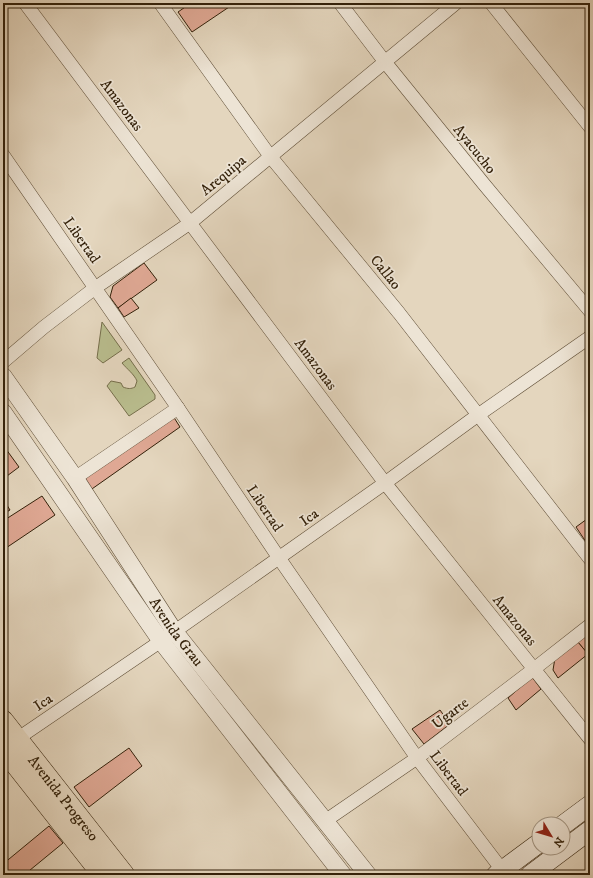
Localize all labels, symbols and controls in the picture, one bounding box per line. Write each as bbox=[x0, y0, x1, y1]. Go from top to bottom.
street label: Amazonas bbox=[96, 76, 147, 135]
street label: Ayacucho bbox=[449, 121, 500, 178]
street label: Arequipa bbox=[197, 150, 251, 200]
street label: Libertad bbox=[59, 213, 105, 268]
street label: Callao bbox=[366, 251, 405, 293]
street label: Amazonas bbox=[290, 335, 341, 394]
street label: Libertad bbox=[242, 481, 287, 536]
street label: Ica bbox=[296, 504, 323, 531]
street label: Amazonas bbox=[488, 591, 541, 650]
street label: Avenida Grau bbox=[145, 594, 207, 670]
street label: Ica bbox=[30, 689, 57, 716]
street label: Ugarte bbox=[428, 693, 473, 733]
street label: Libertad bbox=[425, 747, 472, 800]
street label: Avenida Progreso bbox=[24, 752, 103, 845]
north arrow bbox=[531, 816, 571, 856]
text: N bbox=[550, 834, 566, 849]

